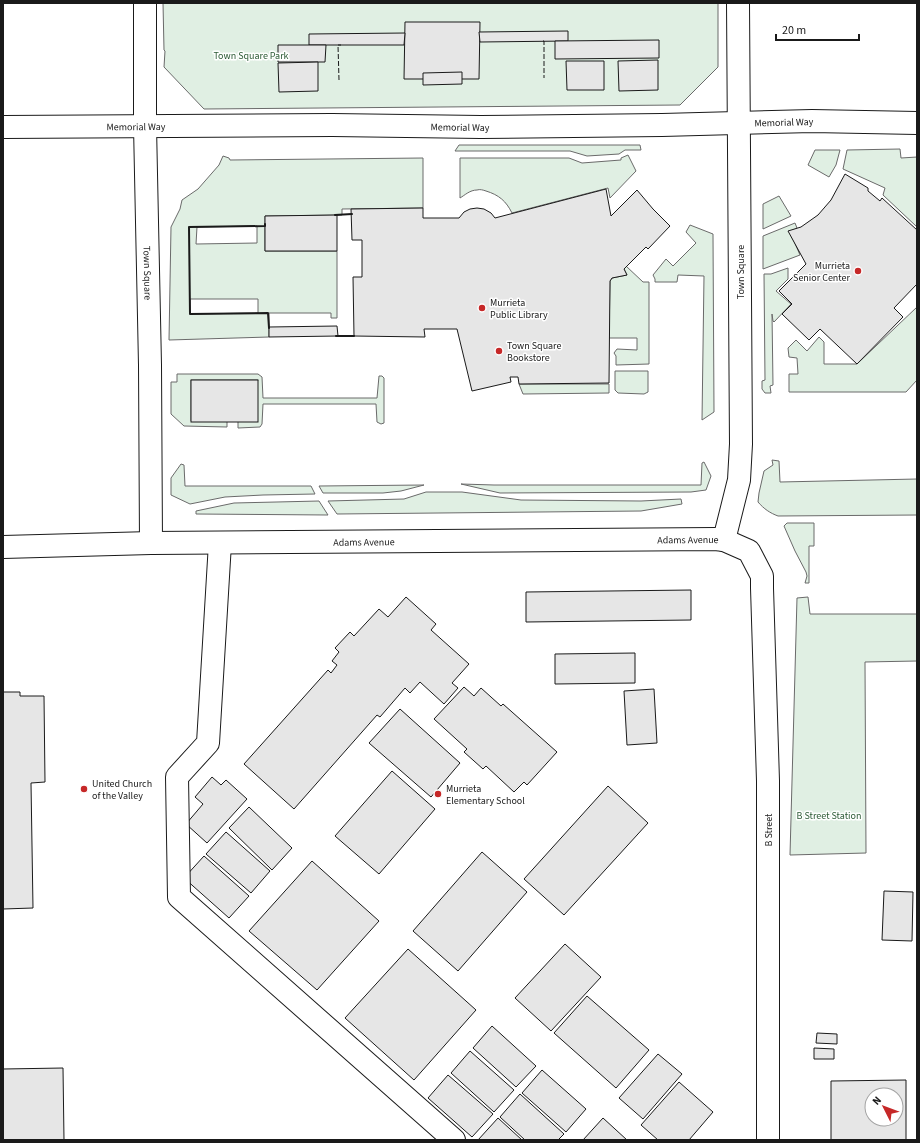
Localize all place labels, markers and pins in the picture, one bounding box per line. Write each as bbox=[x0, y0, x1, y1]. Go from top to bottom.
place label: Murrieta Senior Center bbox=[793, 259, 851, 285]
marker: Murrieta Senior Center bbox=[853, 266, 863, 276]
place label: Murrieta Public Library bbox=[490, 296, 548, 322]
marker: Murrieta Public Library bbox=[477, 303, 487, 313]
place label: Town Square Bookstore bbox=[507, 339, 561, 365]
marker: Town Square Bookstore bbox=[494, 346, 504, 356]
place label: United Church of the Valley bbox=[92, 777, 152, 803]
place label: Murrieta Elementary School bbox=[446, 782, 525, 808]
marker: United Church of the Valley bbox=[79, 784, 89, 794]
marker: Murrieta Elementary School bbox=[433, 789, 443, 799]

